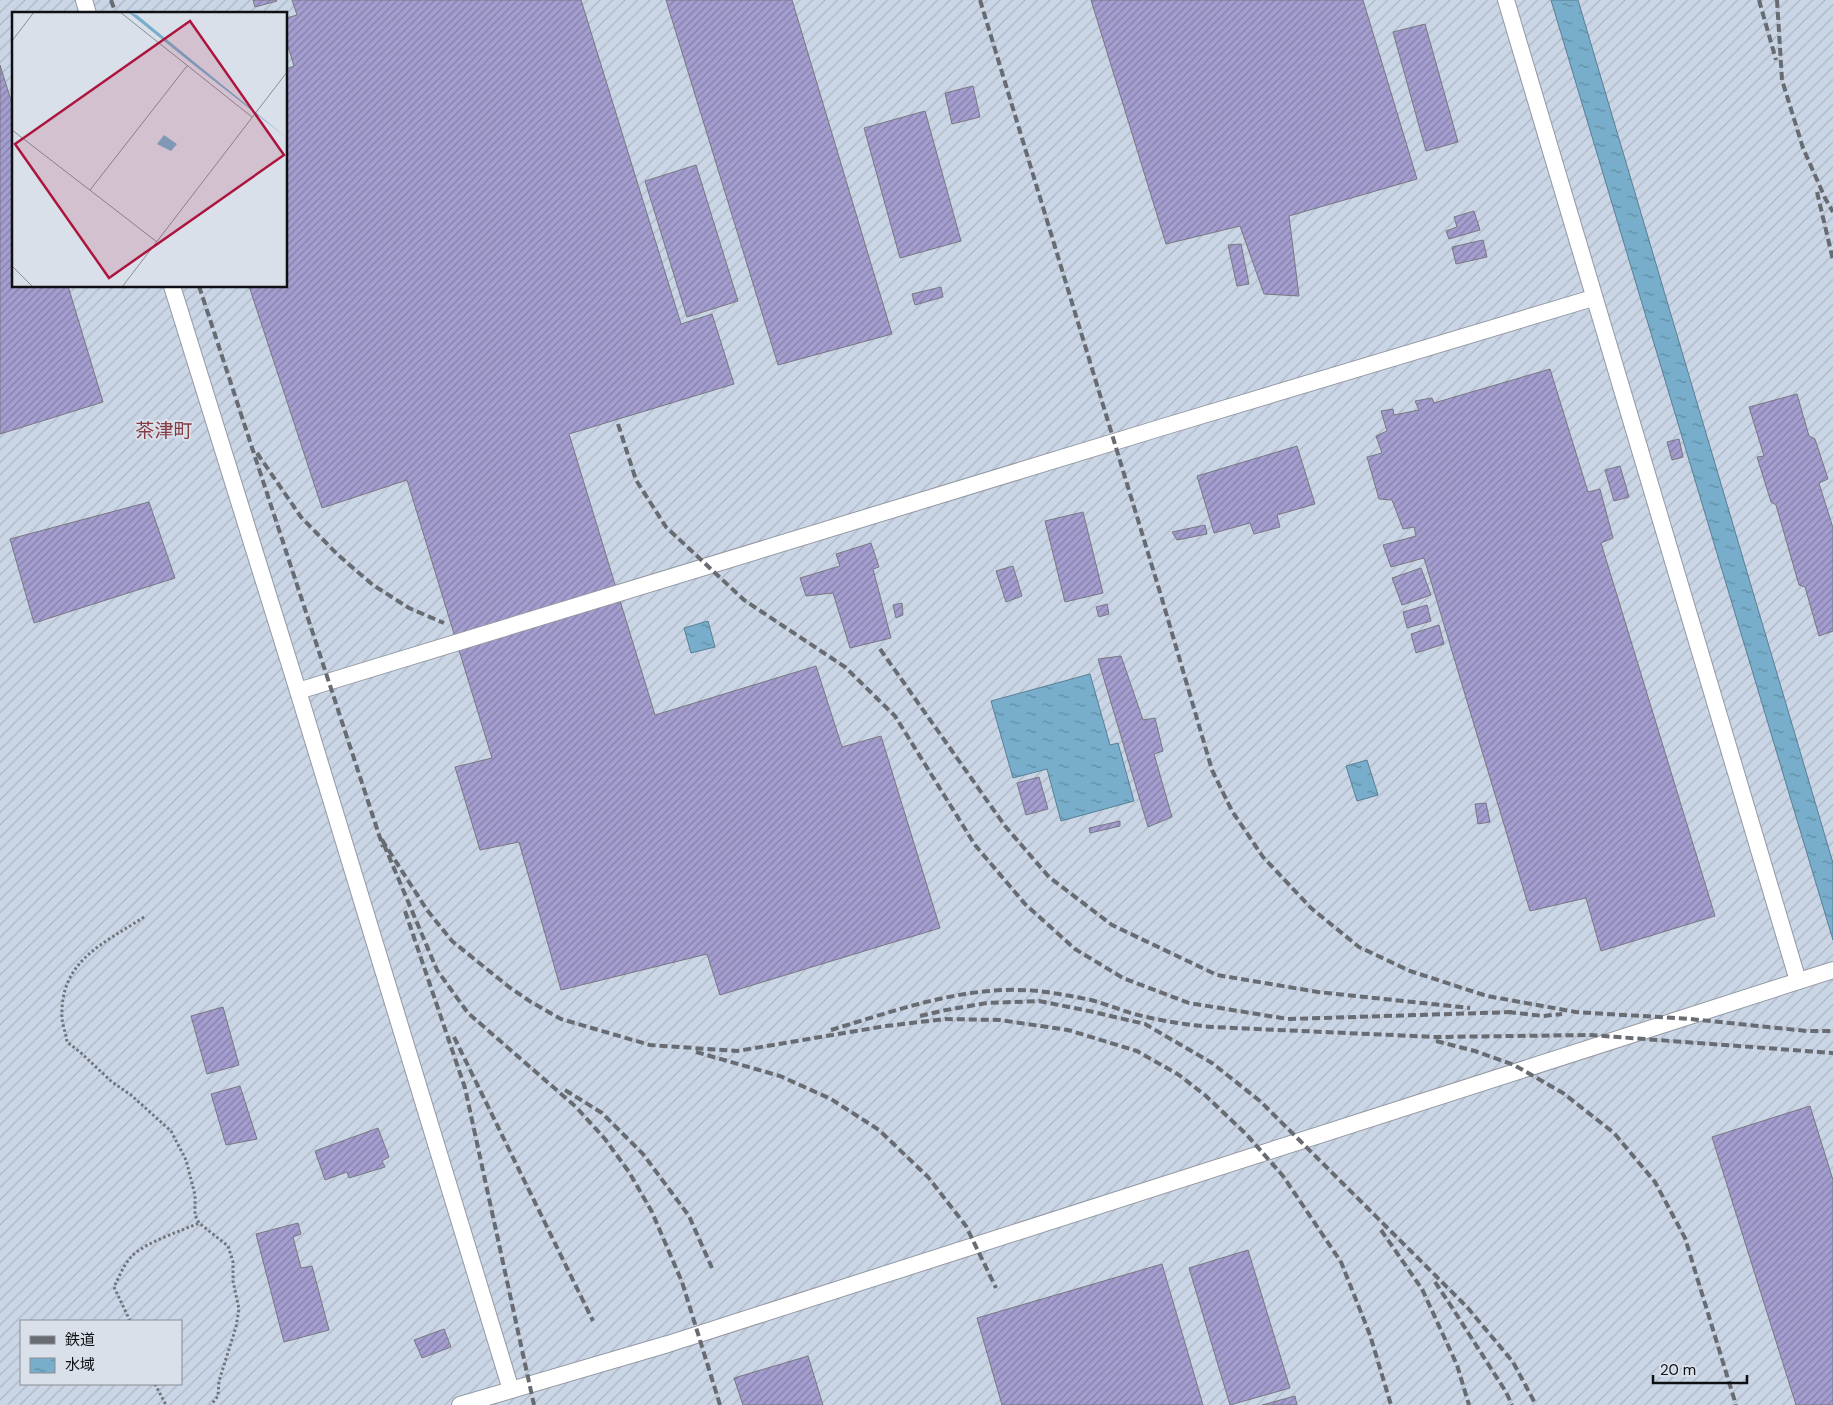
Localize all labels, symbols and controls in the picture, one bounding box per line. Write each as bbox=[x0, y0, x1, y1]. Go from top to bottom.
inset map bbox=[12, 12, 288, 288]
district label: 茶津町 bbox=[135, 418, 193, 443]
legend bbox=[20, 1320, 182, 1385]
text: 鉄道 bbox=[65, 1330, 95, 1350]
scale bar bbox=[1653, 1352, 1747, 1384]
text: 水域 bbox=[65, 1355, 95, 1375]
text: 20 m bbox=[1660, 1360, 1696, 1380]

